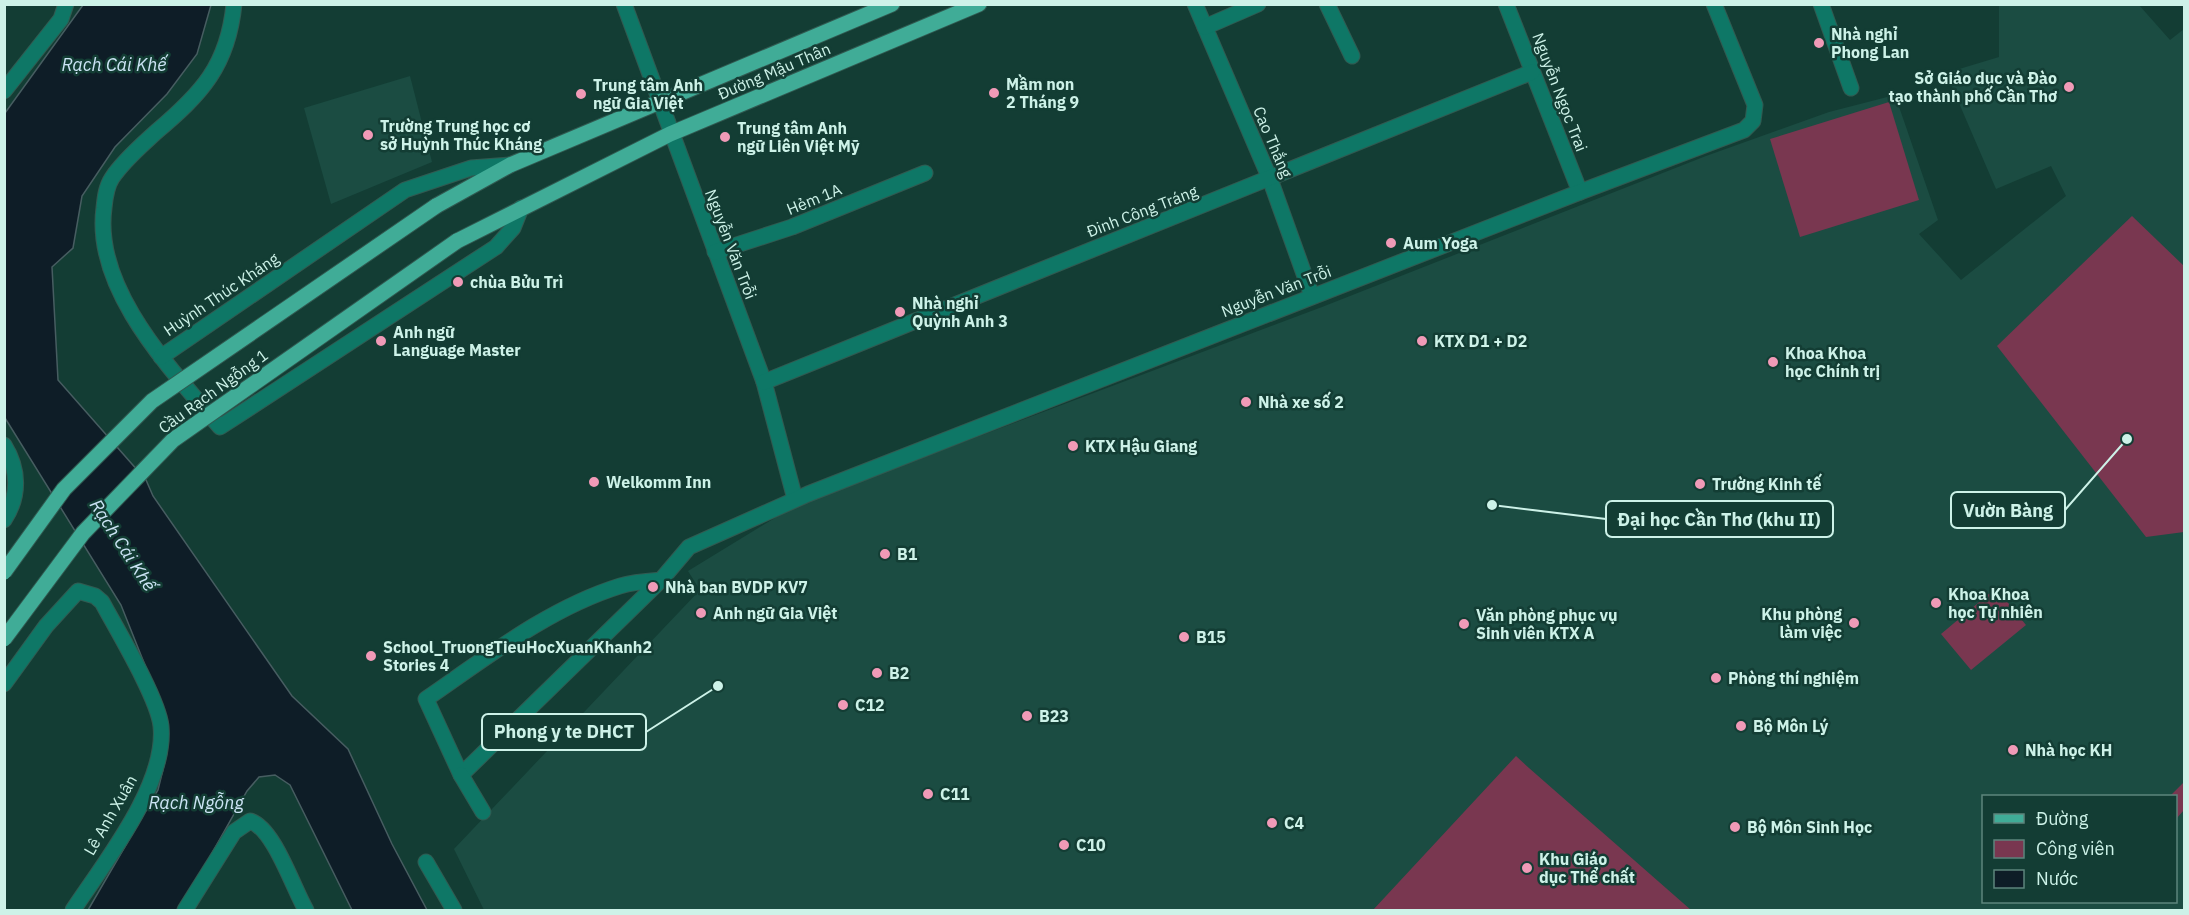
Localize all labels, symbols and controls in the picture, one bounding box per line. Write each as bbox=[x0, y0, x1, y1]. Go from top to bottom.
place label: Nhà nghỉ Phong Lan bbox=[1831, 24, 1909, 62]
street label: Nguyễn Ngọc Trai bbox=[1528, 30, 1592, 154]
marker: Nhà nghỉ Phong Lan bbox=[1812, 36, 1826, 50]
street label: Đường Mậu Thân bbox=[715, 38, 833, 104]
water label: Rạch Cái Khế bbox=[62, 53, 169, 76]
place label: Sở Giáo dục và Đào tạo thành phố Cần Thơ bbox=[1889, 68, 2057, 106]
place label: Mầm non 2 Tháng 9 bbox=[1006, 73, 1079, 112]
place label: Trung tâm Anh ngữ Gia Việt bbox=[593, 75, 703, 113]
marker: Sở Giáo dục và Đào tạo thành phố Cần Thơ bbox=[2062, 80, 2076, 94]
marker: Mầm non 2 Tháng 9 bbox=[987, 86, 1001, 100]
marker: Trung tâm Anh ngữ Gia Việt bbox=[574, 87, 588, 101]
street label: Cao Thắng bbox=[1249, 103, 1297, 181]
place label: Trường Trung học cơ sở Huỳnh Thúc Kháng bbox=[380, 116, 542, 154]
place label: Trung tâm Anh ngữ Liên Việt Mỹ bbox=[737, 118, 860, 156]
marker: Trường Trung học cơ sở Huỳnh Thúc Kháng bbox=[361, 128, 375, 142]
marker: Trung tâm Anh ngữ Liên Việt Mỹ bbox=[718, 130, 732, 144]
street label: Hẻm 1A bbox=[784, 179, 844, 219]
street label: Đinh Công Tráng bbox=[1084, 180, 1201, 241]
street label: Nguyễn Văn Trỗi bbox=[701, 186, 761, 302]
place label: Aum Yoga bbox=[1403, 233, 1478, 253]
marker: Aum Yoga bbox=[1384, 236, 1398, 250]
street label: Huỳnh Thúc Kháng bbox=[160, 248, 283, 340]
street label: Nguyễn Văn Trỗi bbox=[1218, 261, 1334, 321]
place label: chùa Bửu Trì bbox=[470, 272, 563, 292]
marker: chùa Bửu Trì bbox=[451, 275, 465, 289]
place label: Nhà nghỉ Quỳnh Anh 3 bbox=[912, 293, 1008, 331]
marker: Nhà nghỉ Quỳnh Anh 3 bbox=[893, 305, 907, 319]
place label: Anh ngữ Language Master bbox=[393, 322, 521, 360]
place label: KTX D1 + D2 bbox=[1434, 331, 1527, 351]
marker: Anh ngữ Language Master bbox=[374, 334, 388, 348]
marker: KTX D1 + D2 bbox=[1415, 334, 1429, 348]
place label: Khoa Khoa học Chính trị bbox=[1785, 343, 1880, 381]
street label: Cầu Rạch Ngỗng 1 bbox=[154, 345, 272, 437]
marker: Khoa Khoa học Chính trị bbox=[1766, 355, 1780, 369]
place label: Nhà xe số 2 bbox=[1258, 391, 1344, 412]
marker: Nhà xe số 2 bbox=[1239, 395, 1253, 409]
place label: KTX Hậu Giang bbox=[1085, 436, 1197, 456]
marker: KTX Hậu Giang bbox=[1066, 439, 1080, 453]
place label: Welkomm Inn bbox=[606, 472, 711, 492]
place label: Trường Kinh tế bbox=[1712, 473, 1822, 494]
marker: Welkomm Inn bbox=[587, 475, 601, 489]
marker: Trường Kinh tế bbox=[1693, 477, 1707, 491]
callout: Vườn Bàng bbox=[1951, 492, 2065, 528]
water label: Rạch Cái Khế bbox=[85, 495, 163, 598]
text: Vườn Bàng bbox=[1963, 499, 2053, 522]
callout: Đại học Cần Thơ (khu II) bbox=[1606, 501, 1833, 537]
text: Đại học Cần Thơ (khu II) bbox=[1617, 508, 1821, 531]
place label: B1 bbox=[897, 544, 918, 564]
marker: B1 bbox=[878, 547, 892, 561]
place label: Nhà ban BVDP KV7 bbox=[665, 577, 808, 597]
marker: Nhà ban BVDP KV7 bbox=[646, 580, 660, 594]
place label: Khoa Khoa học Tự nhiên bbox=[1948, 584, 2043, 622]
marker: Khoa Khoa học Tự nhiên bbox=[1929, 596, 1943, 610]
place label: Anh ngữ Gia Việt bbox=[713, 603, 837, 623]
place label: Khu phòng làm việc bbox=[1761, 604, 1842, 642]
place label: Văn phòng phục vụ Sinh viên KTX A bbox=[1476, 605, 1618, 643]
marker: Anh ngữ Gia Việt bbox=[694, 606, 708, 620]
marker: Khu phòng làm việc bbox=[1847, 616, 1861, 630]
marker: Văn phòng phục vụ Sinh viên KTX A bbox=[1457, 617, 1471, 631]
place label: B15 bbox=[1196, 627, 1226, 647]
marker: B15 bbox=[1177, 630, 1191, 644]
place label: School_TruongTieuHocXuanKhanh2 Stories 4 bbox=[383, 637, 652, 675]
marker: School_TruongTieuHocXuanKhanh2 Stories 4 bbox=[364, 649, 378, 663]
place label: B2 bbox=[889, 663, 909, 683]
marker: B2 bbox=[870, 666, 884, 680]
place label: Phòng thí nghiệm bbox=[1728, 668, 1859, 688]
marker: Phòng thí nghiệm bbox=[1709, 671, 1723, 685]
place label: C12 bbox=[855, 695, 885, 715]
marker: C12 bbox=[836, 698, 850, 712]
place label: B23 bbox=[1039, 706, 1069, 726]
marker: B23 bbox=[1020, 709, 1034, 723]
callout: Phong y te DHCT bbox=[482, 714, 646, 750]
place label: Bộ Môn Lý bbox=[1753, 716, 1829, 736]
marker: Bộ Môn Lý bbox=[1734, 719, 1748, 733]
text: Phong y te DHCT bbox=[494, 720, 635, 743]
place label: Nhà học KH bbox=[2025, 740, 2112, 760]
marker: Nhà học KH bbox=[2006, 743, 2020, 757]
street label: Lê Anh Xuân bbox=[79, 771, 141, 859]
place label: C11 bbox=[940, 784, 970, 804]
marker: C11 bbox=[921, 787, 935, 801]
water label: Rạch Ngỗng bbox=[148, 791, 244, 814]
legend bbox=[1982, 795, 2177, 903]
text: Đường bbox=[2036, 807, 2089, 830]
place label: C4 bbox=[1284, 813, 1304, 833]
marker: C4 bbox=[1265, 816, 1279, 830]
place label: Bộ Môn Sinh Học bbox=[1747, 817, 1872, 837]
marker: Bộ Môn Sinh Học bbox=[1728, 820, 1742, 834]
place label: C10 bbox=[1076, 835, 1106, 855]
text: Công viên bbox=[2036, 837, 2115, 860]
marker: C10 bbox=[1057, 838, 1071, 852]
place label: Khu Giáo dục Thể chất bbox=[1539, 849, 1635, 887]
marker: Khu Giáo dục Thể chất bbox=[1520, 861, 1534, 875]
text: Nước bbox=[2036, 867, 2078, 890]

